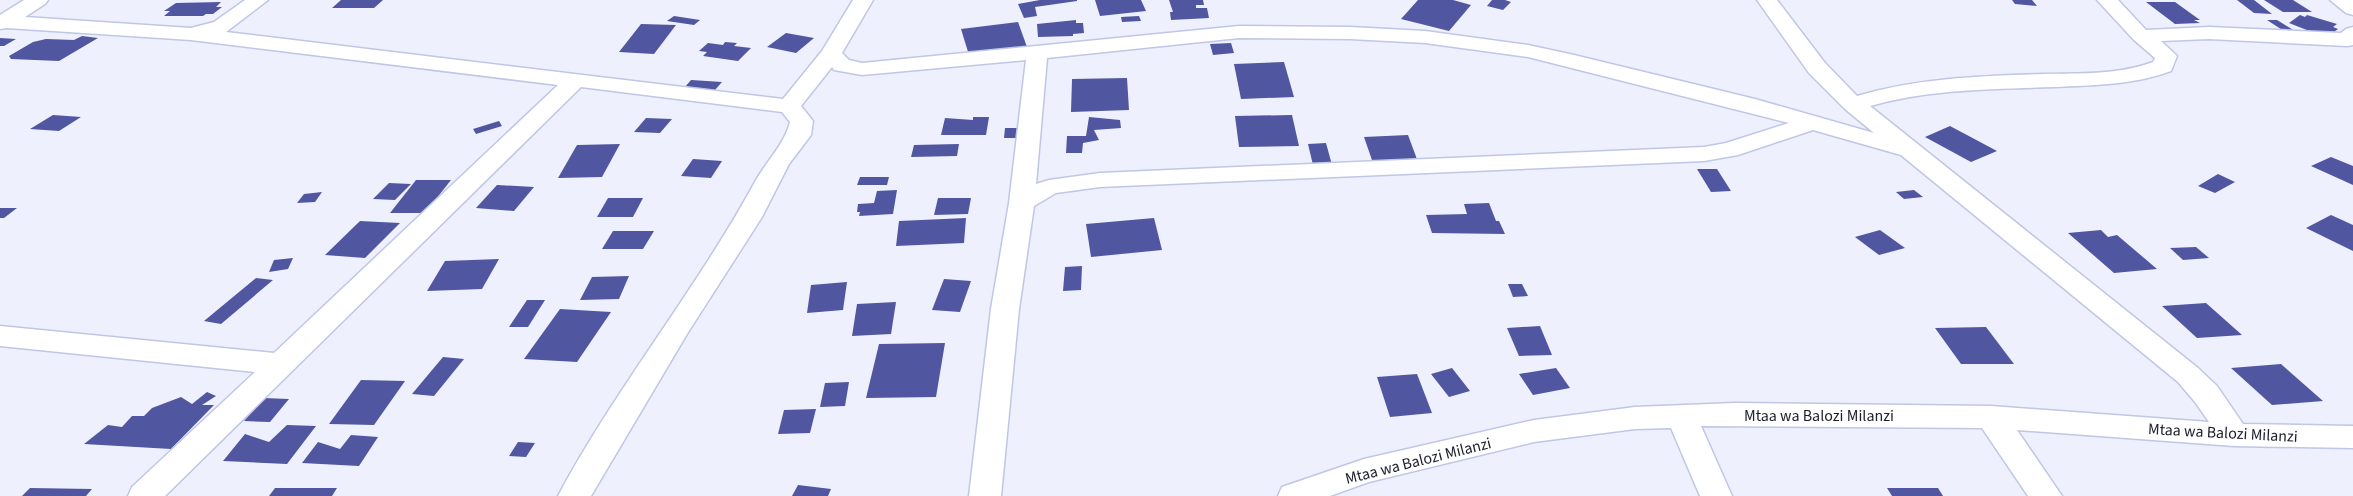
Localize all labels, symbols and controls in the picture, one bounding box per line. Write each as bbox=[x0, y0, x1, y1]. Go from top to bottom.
street label: Mtaa wa Balozi Milanzi bbox=[1744, 405, 1894, 427]
street label: Mtaa wa Balozi Milanzi bbox=[2148, 418, 2298, 448]
street label: Mtaa wa Balozi Milanzi bbox=[1343, 432, 1494, 490]

